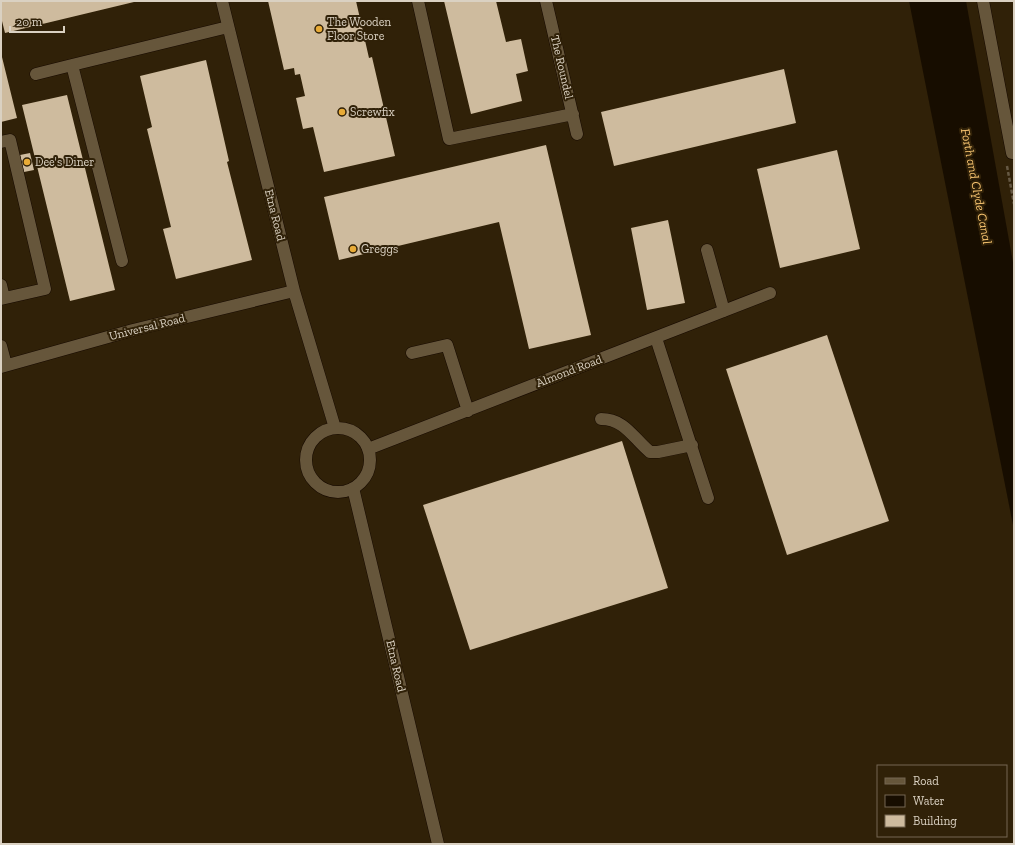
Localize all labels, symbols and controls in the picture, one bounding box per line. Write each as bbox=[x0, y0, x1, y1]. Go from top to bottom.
scale bar bbox=[10, 8, 64, 34]
text: 20 m bbox=[16, 15, 43, 29]
place label: The Wooden Floor Store bbox=[327, 15, 391, 43]
marker: The Wooden Floor Store bbox=[314, 24, 324, 34]
street label: The Roundel bbox=[548, 34, 576, 100]
place label: Screwfix bbox=[350, 105, 395, 119]
marker: Screwfix bbox=[337, 107, 347, 117]
water label: Forth and Clyde Canal bbox=[958, 127, 995, 245]
place label: Dee's Diner bbox=[35, 155, 94, 169]
marker: Dee's Diner bbox=[22, 157, 32, 167]
street label: Etna Road bbox=[262, 188, 288, 243]
place label: Greggs bbox=[361, 242, 398, 256]
marker: Greggs bbox=[348, 244, 358, 254]
street label: Universal Road bbox=[108, 311, 187, 343]
street label: Almond Road bbox=[534, 352, 604, 390]
street label: Etna Road bbox=[383, 639, 409, 694]
legend bbox=[877, 765, 1007, 837]
text: Road bbox=[913, 774, 939, 788]
text: Water bbox=[913, 794, 945, 808]
text: Building bbox=[913, 814, 957, 828]

